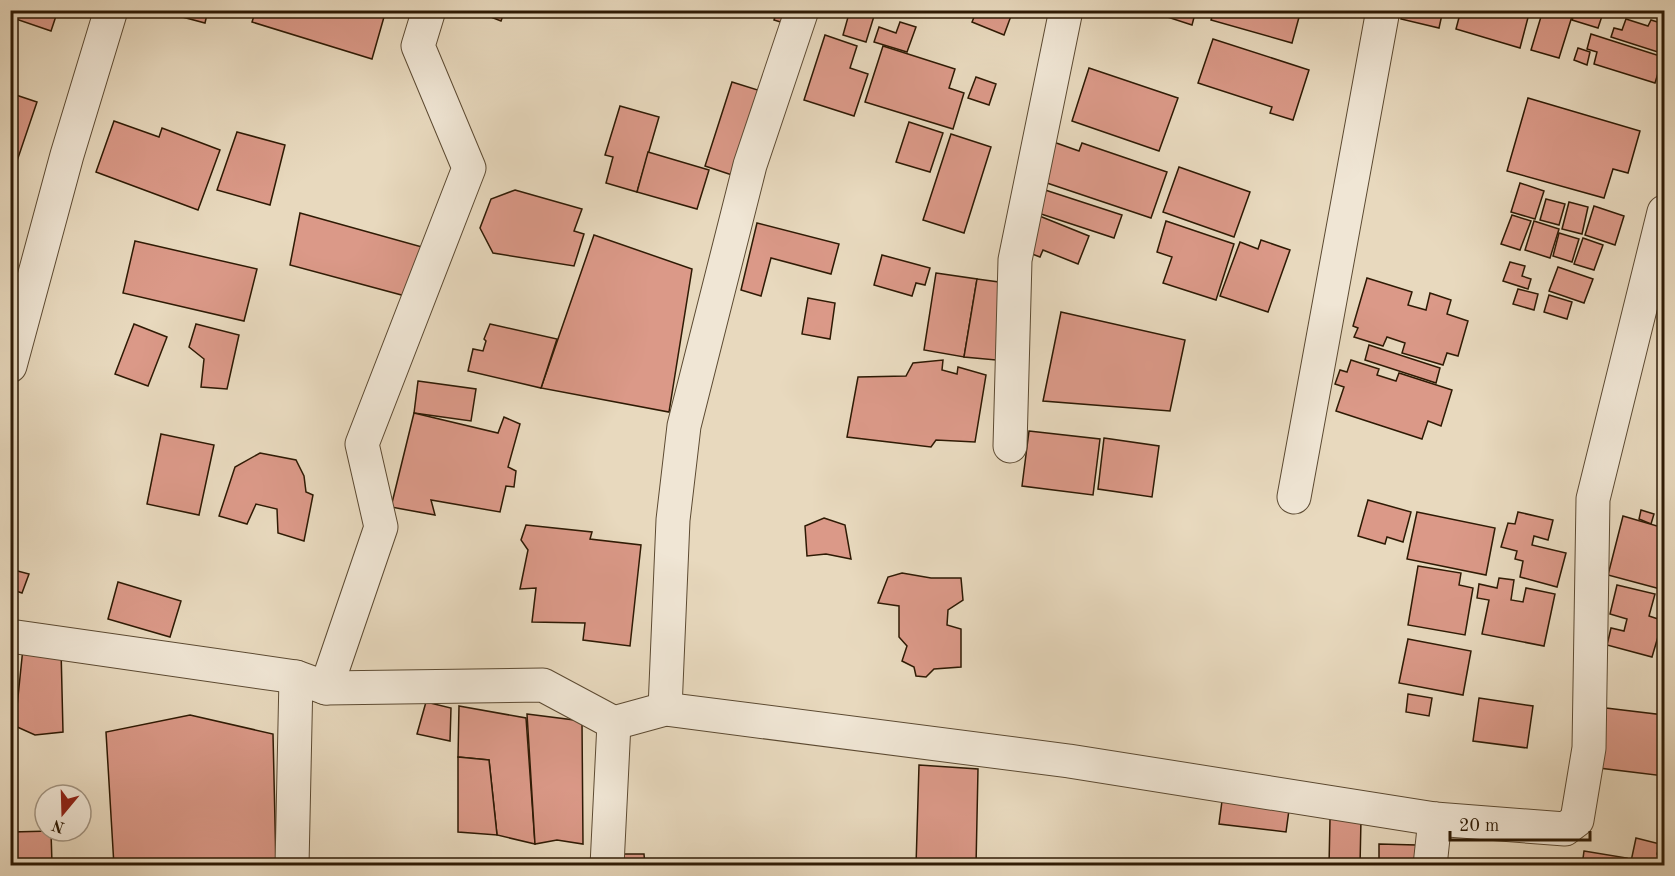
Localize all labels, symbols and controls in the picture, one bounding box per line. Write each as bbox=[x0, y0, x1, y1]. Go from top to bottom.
north arrow bbox=[33, 783, 93, 843]
scale bar bbox=[1450, 804, 1590, 842]
text: N bbox=[50, 815, 67, 835]
text: 20 m bbox=[1459, 817, 1499, 835]

